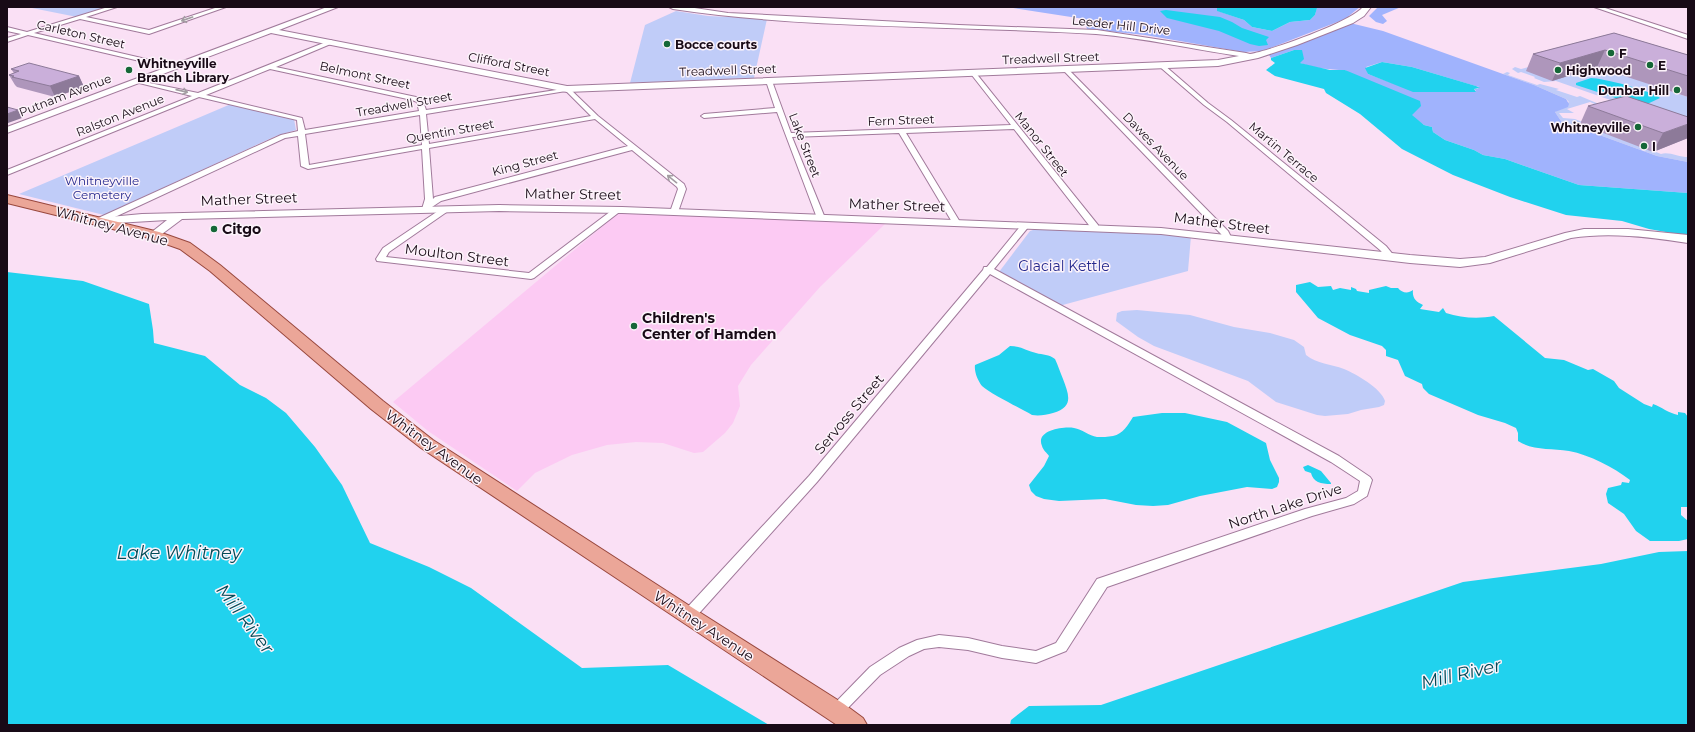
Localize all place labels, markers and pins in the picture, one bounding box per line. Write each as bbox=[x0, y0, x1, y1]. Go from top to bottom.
place label: Bocce courts bbox=[675, 37, 758, 52]
marker: Bocce courts bbox=[662, 39, 672, 49]
place label: F bbox=[1619, 46, 1627, 61]
marker: F bbox=[1606, 48, 1616, 58]
place label: Whitneyville Branch Library bbox=[137, 56, 230, 85]
place label: E bbox=[1658, 58, 1666, 73]
marker: E bbox=[1645, 60, 1655, 70]
place label: Highwood bbox=[1566, 63, 1631, 78]
marker: Whitneyville Branch Library bbox=[124, 65, 134, 75]
marker: Highwood bbox=[1553, 65, 1563, 75]
place label: Dunbar Hill bbox=[1598, 83, 1669, 98]
marker: Dunbar Hill bbox=[1672, 85, 1682, 95]
place label: Whitneyville bbox=[1550, 120, 1630, 135]
marker: Whitneyville bbox=[1633, 122, 1643, 132]
place label: I bbox=[1652, 139, 1656, 154]
marker: I bbox=[1639, 141, 1649, 151]
place label: Citgo bbox=[222, 220, 261, 238]
marker: Citgo bbox=[209, 224, 219, 234]
place label: Children's Center of Hamden bbox=[642, 309, 777, 343]
marker: Children's Center of Hamden bbox=[629, 321, 639, 331]

